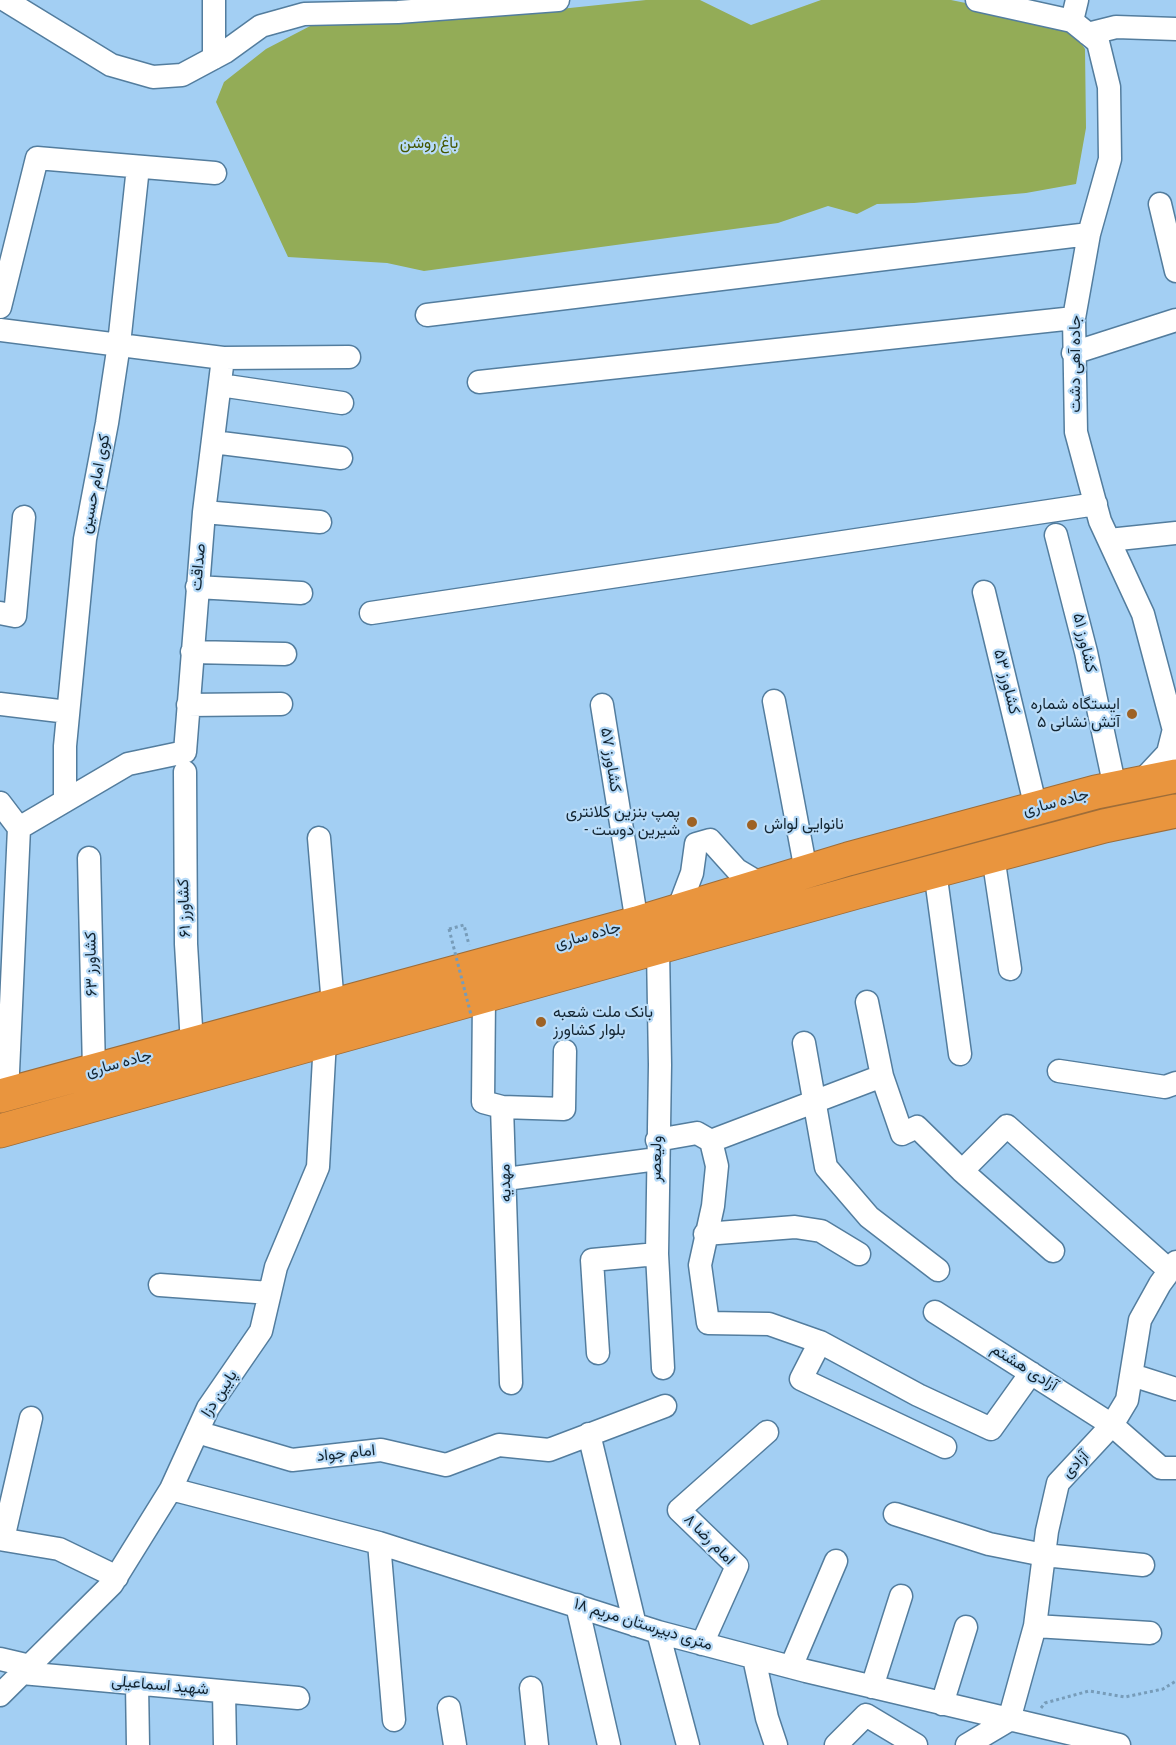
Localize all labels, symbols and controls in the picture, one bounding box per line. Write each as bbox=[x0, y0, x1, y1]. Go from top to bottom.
park label: باغ روشن bbox=[400, 134, 458, 154]
street label: جاده آهی دشت bbox=[1066, 315, 1086, 413]
street label: کوی امام حسین bbox=[77, 433, 115, 535]
street label: صداقت bbox=[187, 542, 211, 592]
street label: کشاورز ۵۱ bbox=[1068, 611, 1100, 675]
street label: کشاورز ۵۳ bbox=[989, 648, 1023, 716]
place label: ایستگاه شماره ۵ آتش نشانی bbox=[1031, 695, 1120, 733]
marker: ایستگاه شماره ۵ آتش نشانی bbox=[1125, 707, 1139, 721]
street label: کشاورز ۵۷ bbox=[595, 726, 625, 794]
street label: جاده ساری bbox=[1021, 785, 1091, 821]
place label: پمپ بنزین کلانتری - شیرین دوست bbox=[566, 803, 680, 841]
marker: پمپ بنزین کلانتری - شیرین دوست bbox=[685, 815, 699, 829]
place label: نانوایی لواش bbox=[764, 815, 844, 835]
marker: نانوایی لواش bbox=[745, 818, 759, 832]
street label: کشاورز ۶۱ bbox=[174, 878, 196, 938]
street label: جاده ساری bbox=[553, 918, 623, 954]
street label: کشاورز ۶۳ bbox=[82, 932, 102, 996]
place label: بانک ملت شعبه بلوار کشاورز bbox=[553, 1003, 653, 1041]
marker: بانک ملت شعبه بلوار کشاورز bbox=[534, 1015, 548, 1029]
street label: جاده ساری bbox=[84, 1046, 154, 1082]
street label: ولیعصر bbox=[647, 1136, 667, 1182]
street label: مهدیه bbox=[496, 1164, 516, 1202]
street label: آزادی هشتم bbox=[987, 1340, 1061, 1396]
street label: پایین دزا bbox=[198, 1367, 242, 1421]
street label: امام جواد bbox=[316, 1441, 376, 1467]
street label: آزادی bbox=[1058, 1447, 1094, 1483]
street label: امام رضا ۸ bbox=[679, 1510, 739, 1570]
street label: ۱۸ متری دبیرستان مریم bbox=[571, 1595, 715, 1655]
street label: شهید اسماعیلی bbox=[110, 1672, 210, 1700]

